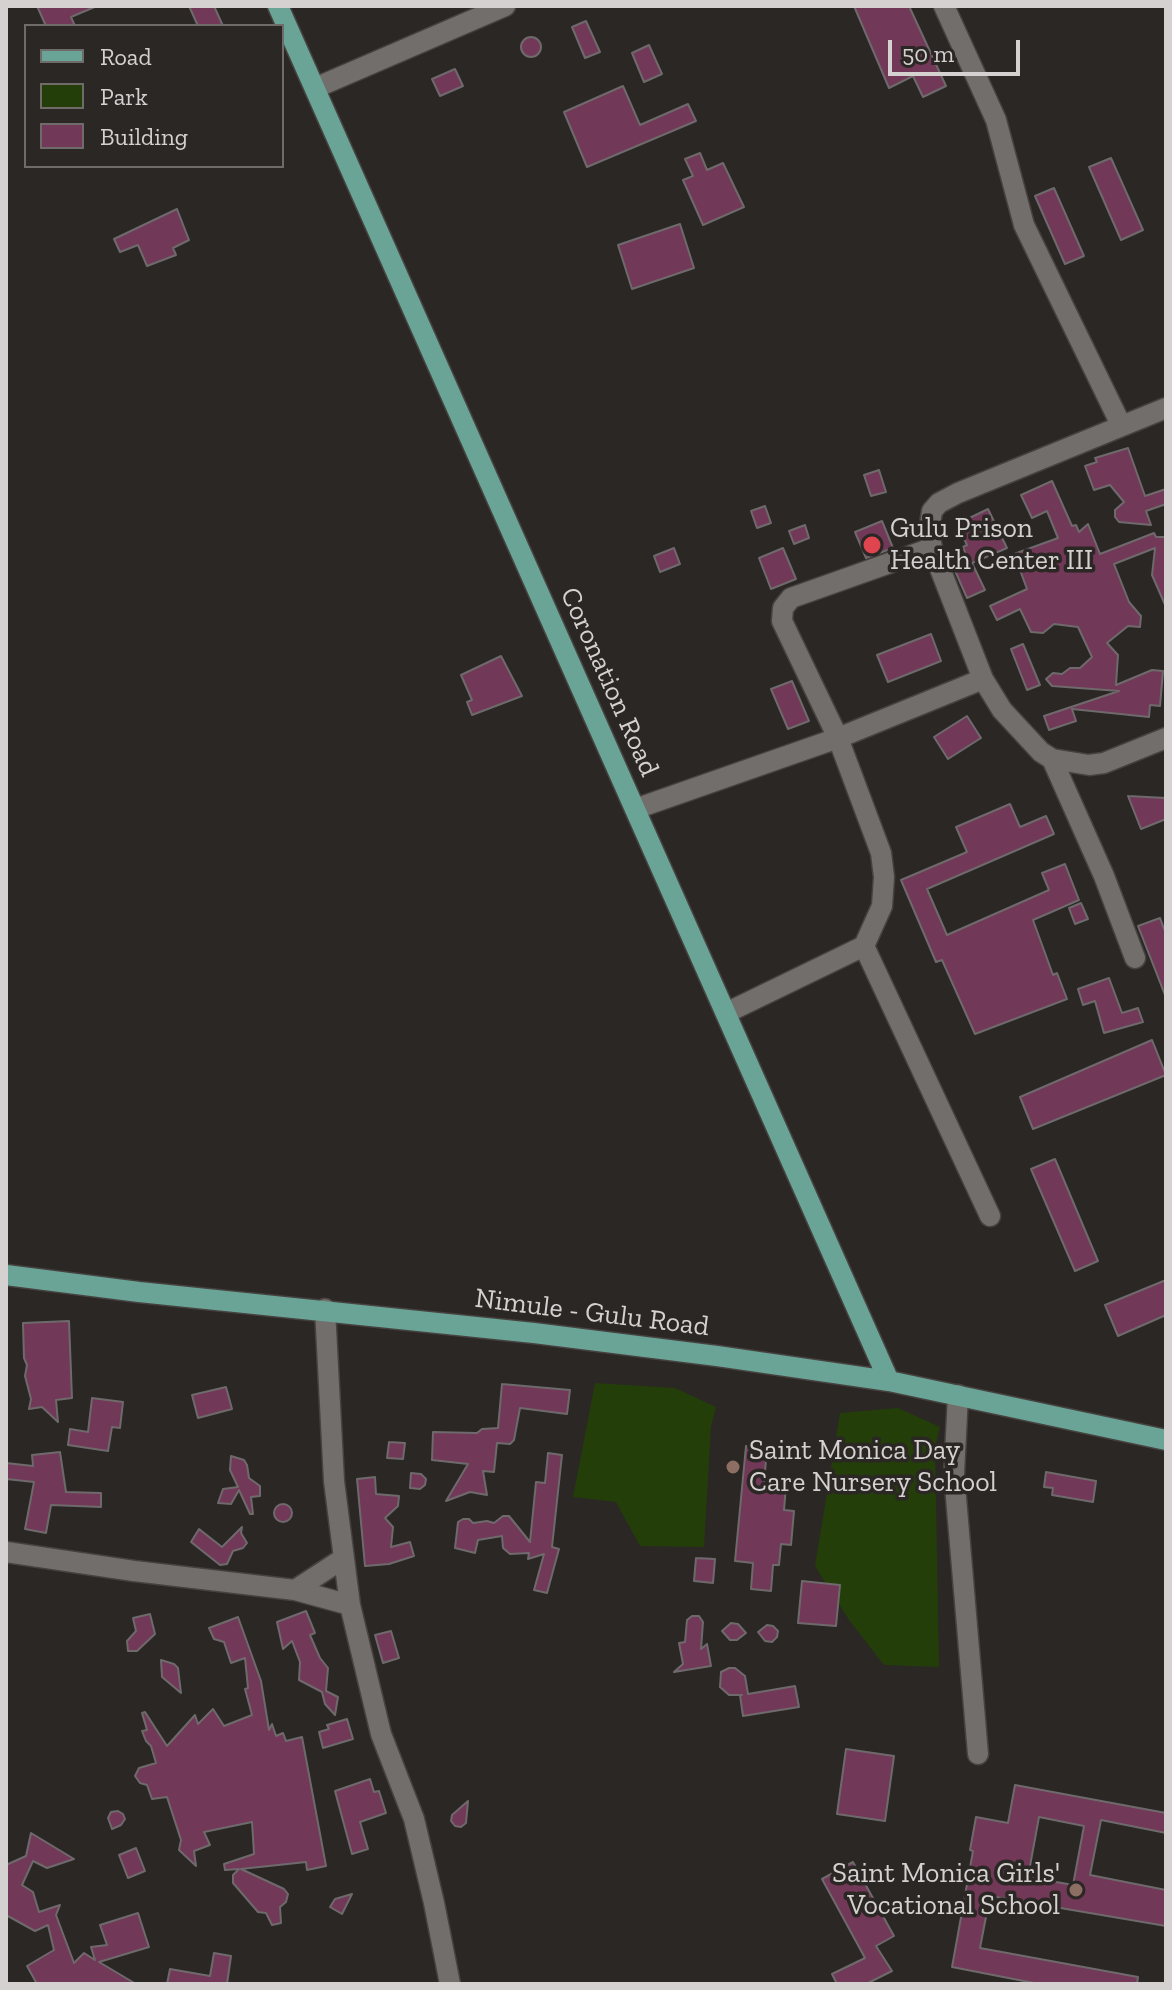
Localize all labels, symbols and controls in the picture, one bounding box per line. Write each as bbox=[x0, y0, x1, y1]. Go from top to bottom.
legend bbox=[24, 24, 284, 168]
scale bar bbox=[892, 24, 1024, 74]
text: 50 m bbox=[902, 39, 954, 68]
text: Road bbox=[100, 42, 152, 71]
text: Park bbox=[100, 82, 148, 111]
text: Building bbox=[100, 122, 188, 151]
place label: Gulu Prison Health Center III bbox=[890, 512, 1093, 578]
marker: Gulu Prison Health Center III bbox=[861, 534, 883, 556]
street label: Coronation Road bbox=[552, 582, 666, 782]
street label: Nimule - Gulu Road bbox=[473, 1282, 711, 1344]
place label: Saint Monica Day Care Nursery School bbox=[749, 1434, 997, 1500]
marker: Saint Monica Day Care Nursery School bbox=[724, 1458, 742, 1476]
place label: Saint Monica Girls' Vocational School bbox=[832, 1857, 1060, 1923]
marker: Saint Monica Girls' Vocational School bbox=[1067, 1881, 1085, 1899]

